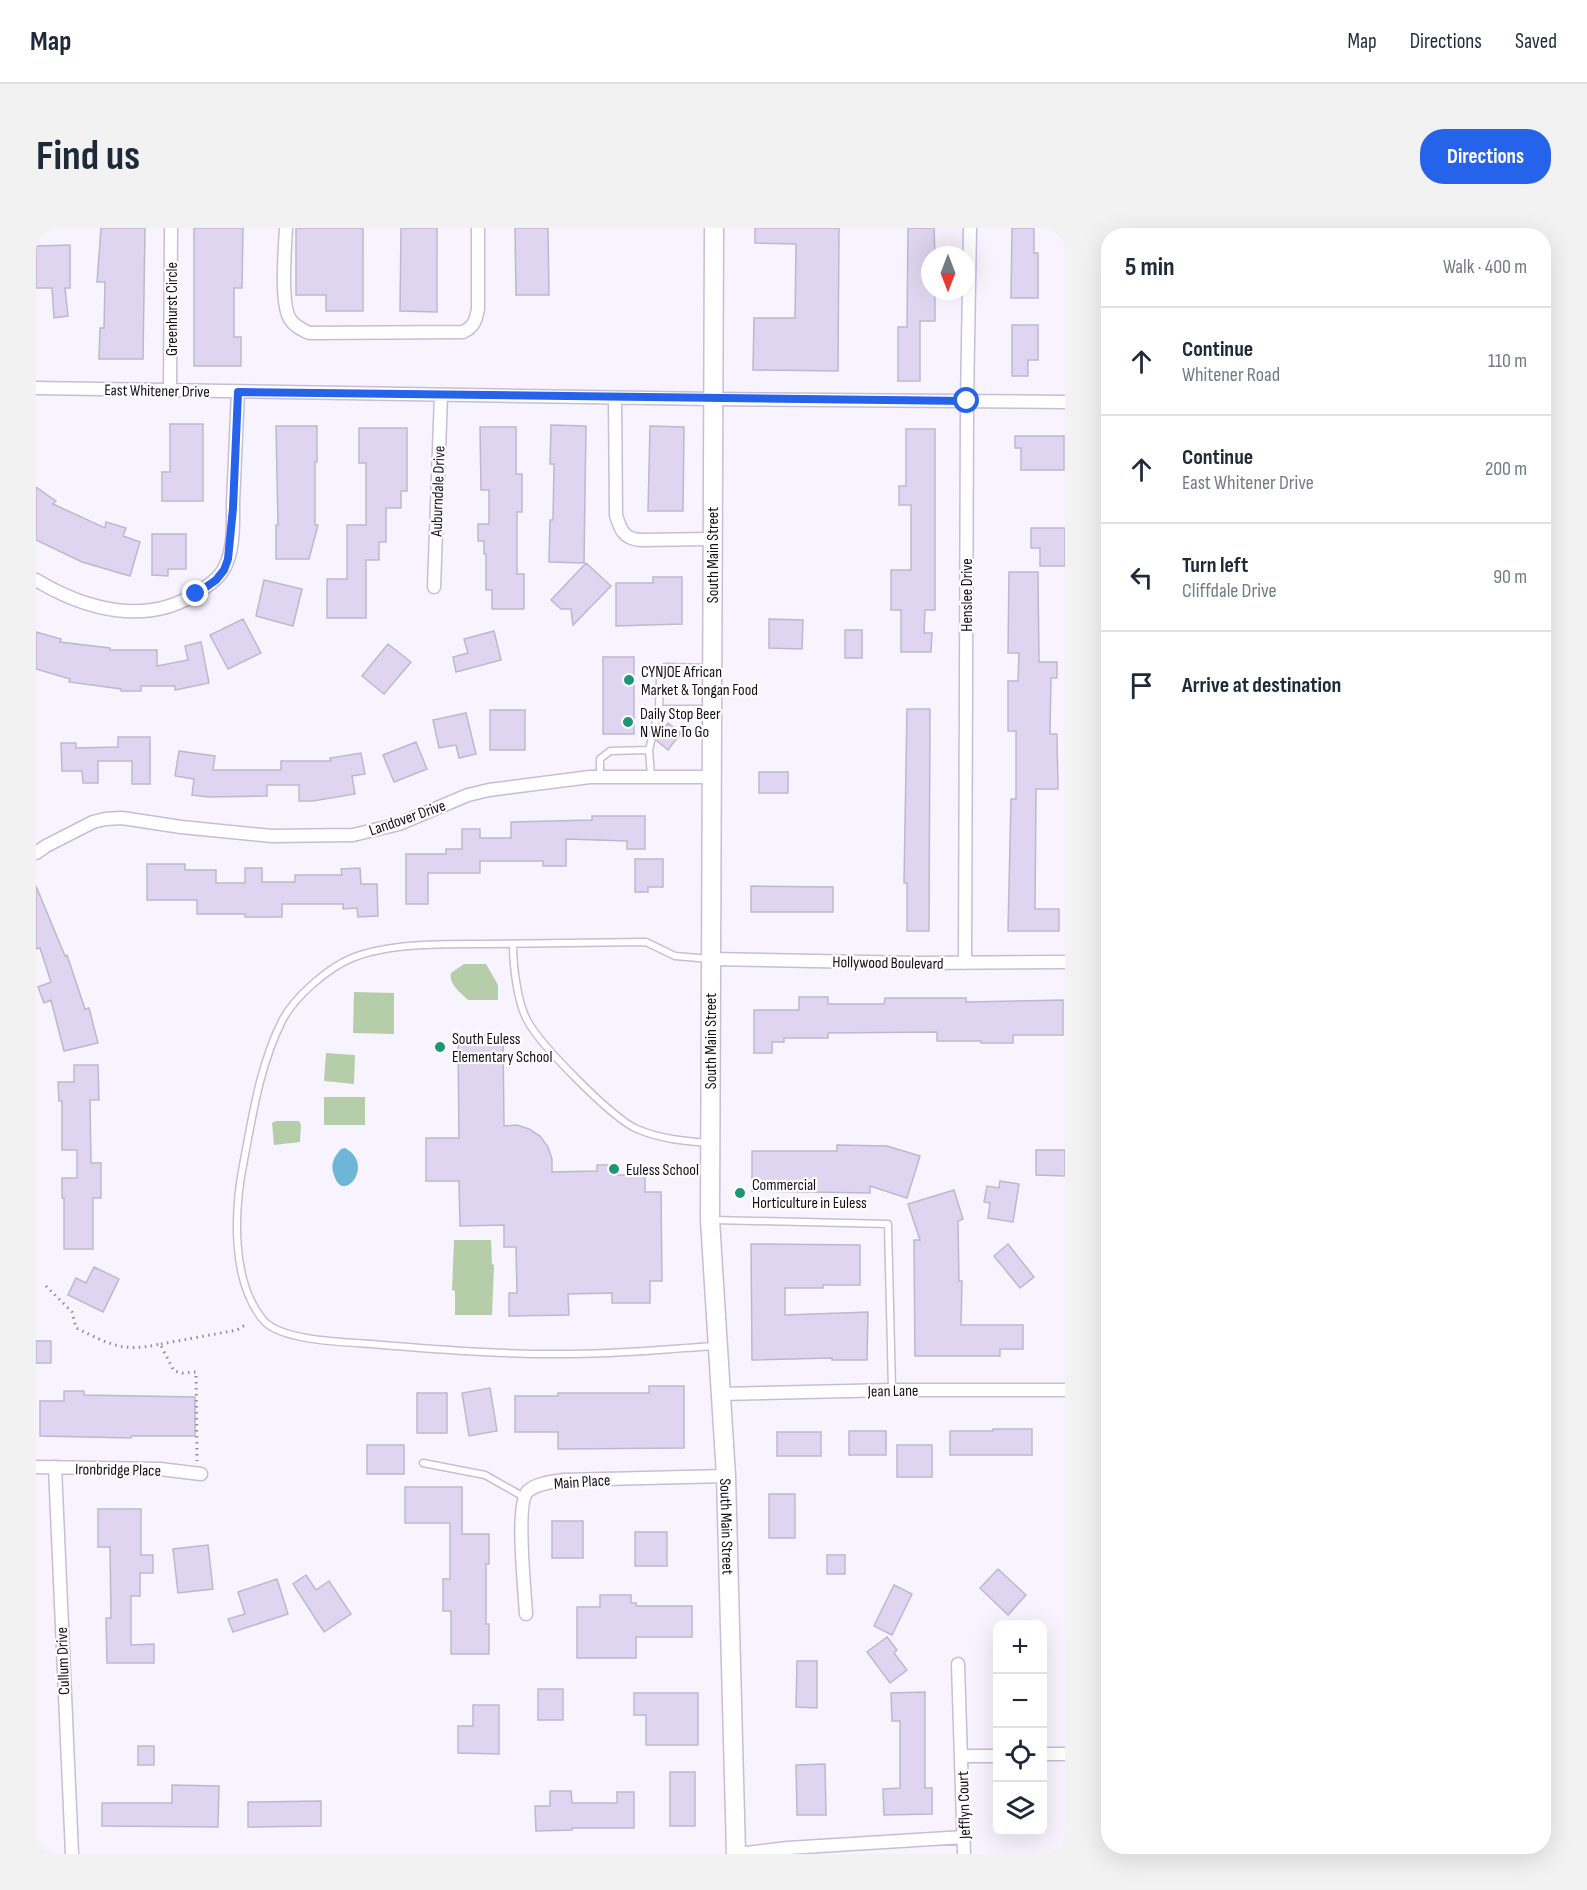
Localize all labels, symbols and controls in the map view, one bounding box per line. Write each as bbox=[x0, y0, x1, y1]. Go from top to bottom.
text: Map bbox=[30, 25, 71, 58]
text: Map bbox=[1347, 29, 1377, 54]
text: Directions bbox=[1410, 29, 1482, 54]
text: Saved bbox=[1515, 29, 1557, 54]
button: Directions bbox=[1420, 129, 1551, 184]
text: Find us bbox=[36, 131, 140, 182]
north arrow bbox=[921, 246, 975, 300]
text: 5 min bbox=[1125, 252, 1175, 283]
text: Walk · 400 m bbox=[1443, 255, 1527, 279]
street label: Greenhurst Circle bbox=[163, 262, 182, 356]
text: Continue bbox=[1182, 336, 1253, 363]
icon: ahead bbox=[1125, 345, 1158, 378]
text: 110 m bbox=[1488, 349, 1527, 373]
text: Whitener Road bbox=[1182, 363, 1280, 387]
street label: East Whitener Drive bbox=[104, 381, 210, 402]
route start bbox=[953, 387, 979, 413]
text: Continue bbox=[1182, 444, 1253, 471]
street label: Auburndale Drive bbox=[427, 445, 450, 538]
icon: ahead bbox=[1125, 453, 1158, 486]
text: 200 m bbox=[1485, 457, 1527, 481]
text: East Whitener Drive bbox=[1182, 471, 1314, 495]
street label: South Main Street bbox=[704, 507, 723, 603]
text: Turn left bbox=[1182, 552, 1248, 579]
street label: Henslee Drive bbox=[958, 558, 977, 632]
icon: left bbox=[1125, 561, 1158, 594]
text: 90 m bbox=[1493, 565, 1527, 589]
text: Cliffdale Drive bbox=[1182, 579, 1277, 603]
route end bbox=[182, 580, 208, 606]
place label: CYNJOE African Market & Tongan Food bbox=[641, 663, 758, 700]
icon: arrive bbox=[1125, 669, 1158, 702]
text: Arrive at destination bbox=[1182, 672, 1341, 699]
marker: CYNJOE African Market & Tongan Food bbox=[622, 673, 636, 687]
place label: Daily Stop Beer N Wine To Go bbox=[640, 705, 721, 742]
marker: Daily Stop Beer N Wine To Go bbox=[621, 715, 635, 729]
street label: Landover Drive bbox=[367, 796, 448, 840]
street label: Hollywood Boulevard bbox=[832, 953, 944, 974]
street label: South Main Street bbox=[702, 993, 721, 1089]
place label: South Euless Elementary School bbox=[452, 1030, 552, 1067]
marker: South Euless Elementary School bbox=[433, 1040, 447, 1054]
place label: Euless School bbox=[626, 1161, 699, 1180]
marker: Euless School bbox=[607, 1162, 621, 1176]
place label: Commercial Horticulture in Euless bbox=[752, 1176, 867, 1213]
marker: Commercial Horticulture in Euless bbox=[733, 1186, 747, 1200]
street label: Jean Lane bbox=[867, 1382, 919, 1401]
street label: Ironbridge Place bbox=[75, 1460, 161, 1481]
street label: Main Place bbox=[553, 1471, 611, 1494]
street label: South Main Street bbox=[715, 1478, 737, 1575]
map controls bbox=[993, 1620, 1047, 1836]
button: + bbox=[993, 1620, 1047, 1674]
street label: Cullum Drive bbox=[53, 1627, 74, 1695]
button: − bbox=[993, 1674, 1047, 1728]
button: locate bbox=[993, 1728, 1047, 1782]
street label: Jefflyn Court bbox=[954, 1771, 975, 1840]
button: layers bbox=[993, 1782, 1047, 1836]

